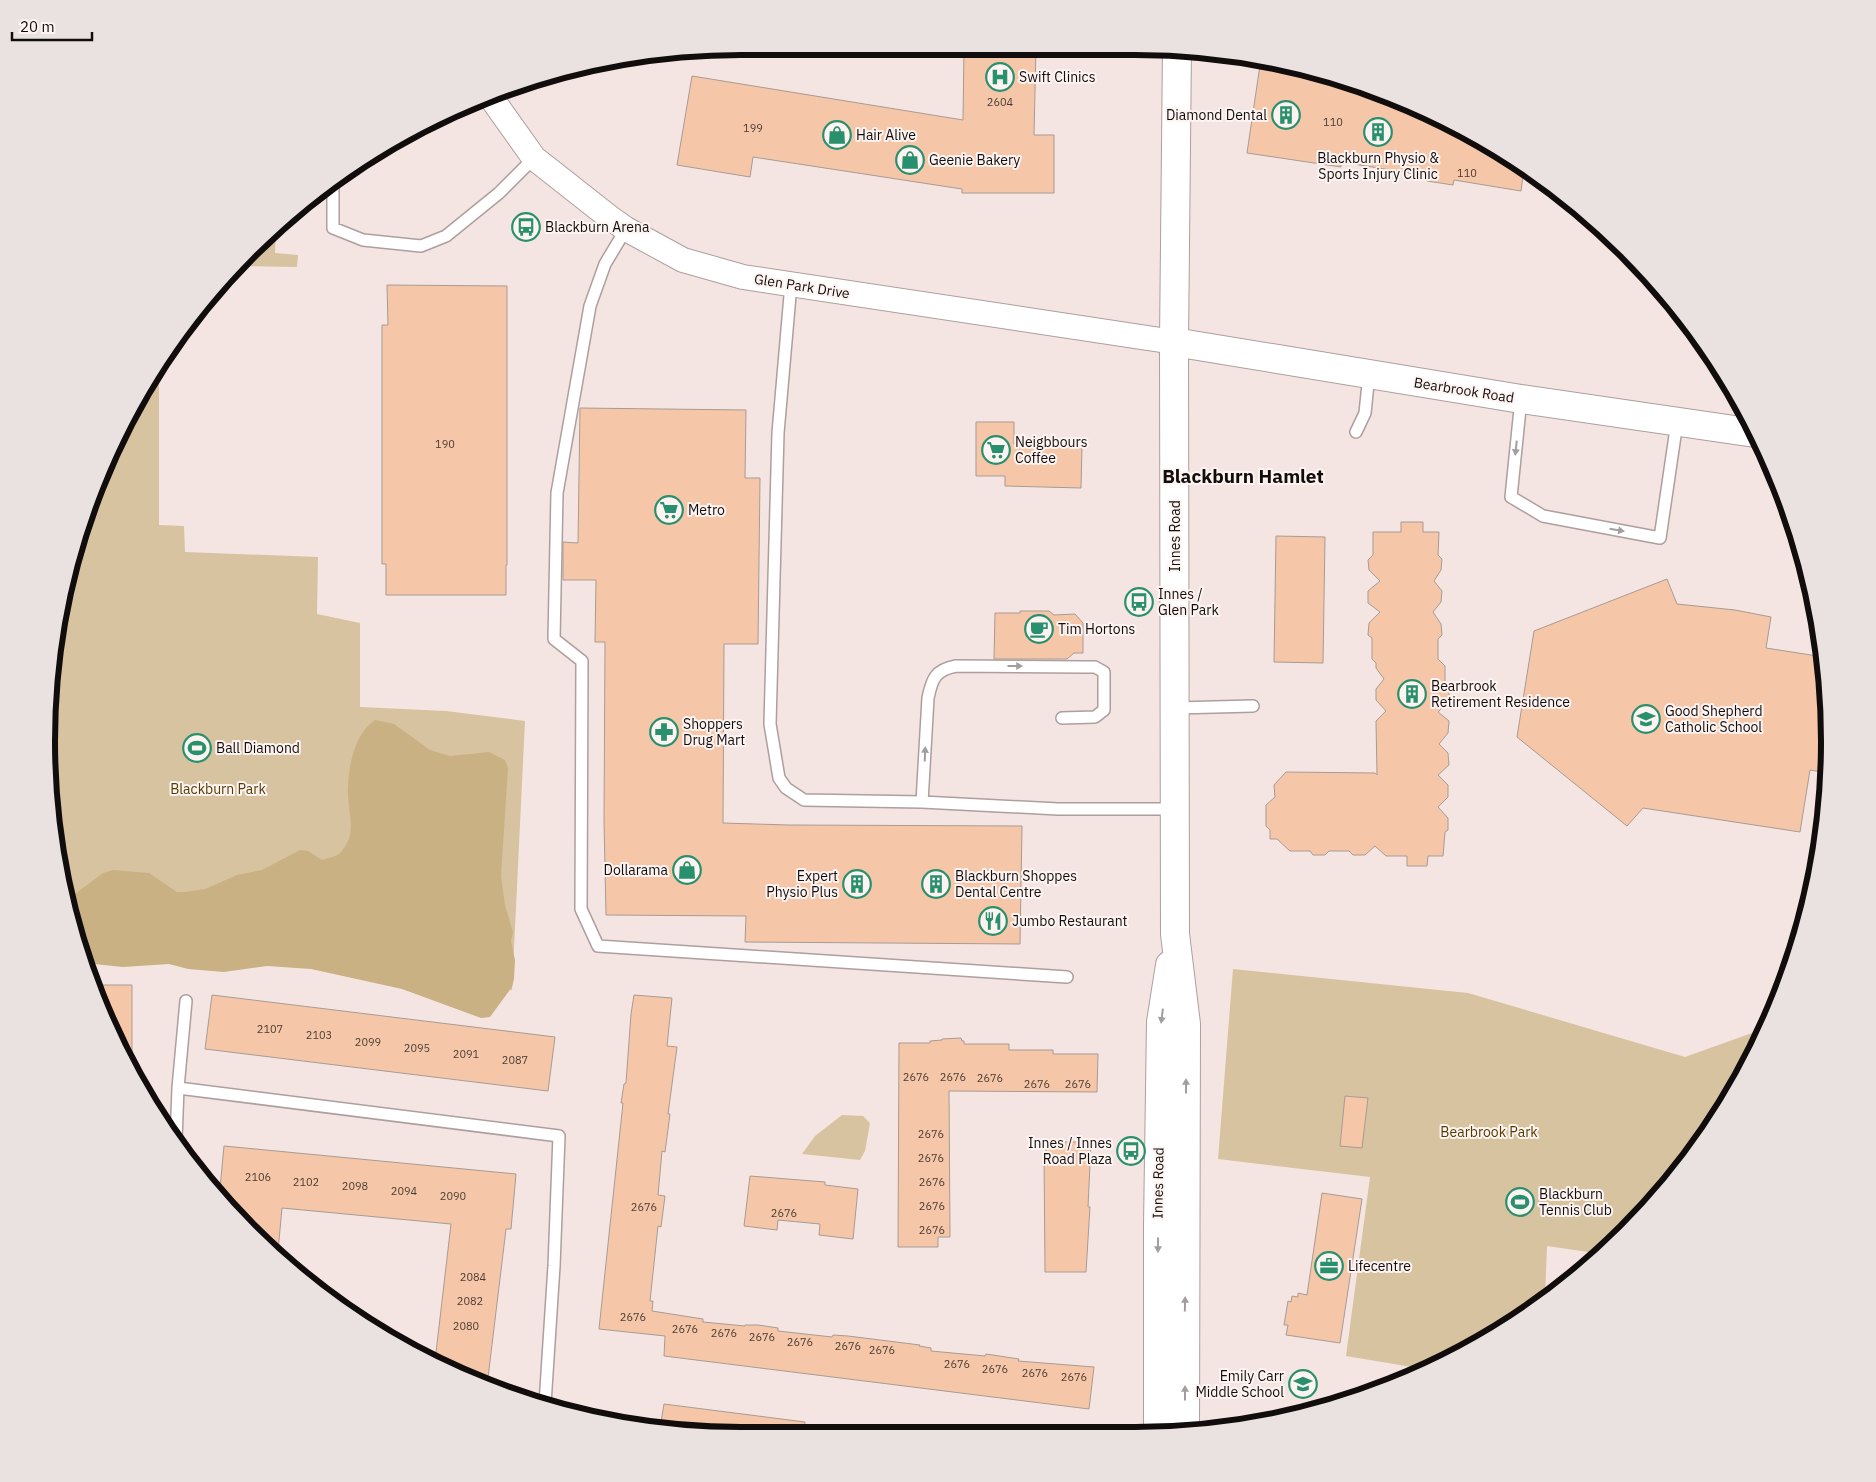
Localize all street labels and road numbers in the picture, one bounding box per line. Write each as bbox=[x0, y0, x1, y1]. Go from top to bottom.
street label: Glen Park Drive bbox=[753, 270, 851, 302]
street label: Bearbrook Road bbox=[1413, 373, 1515, 407]
street label: Innes Road bbox=[1166, 500, 1184, 572]
street label: Innes Road bbox=[1148, 1147, 1168, 1219]

